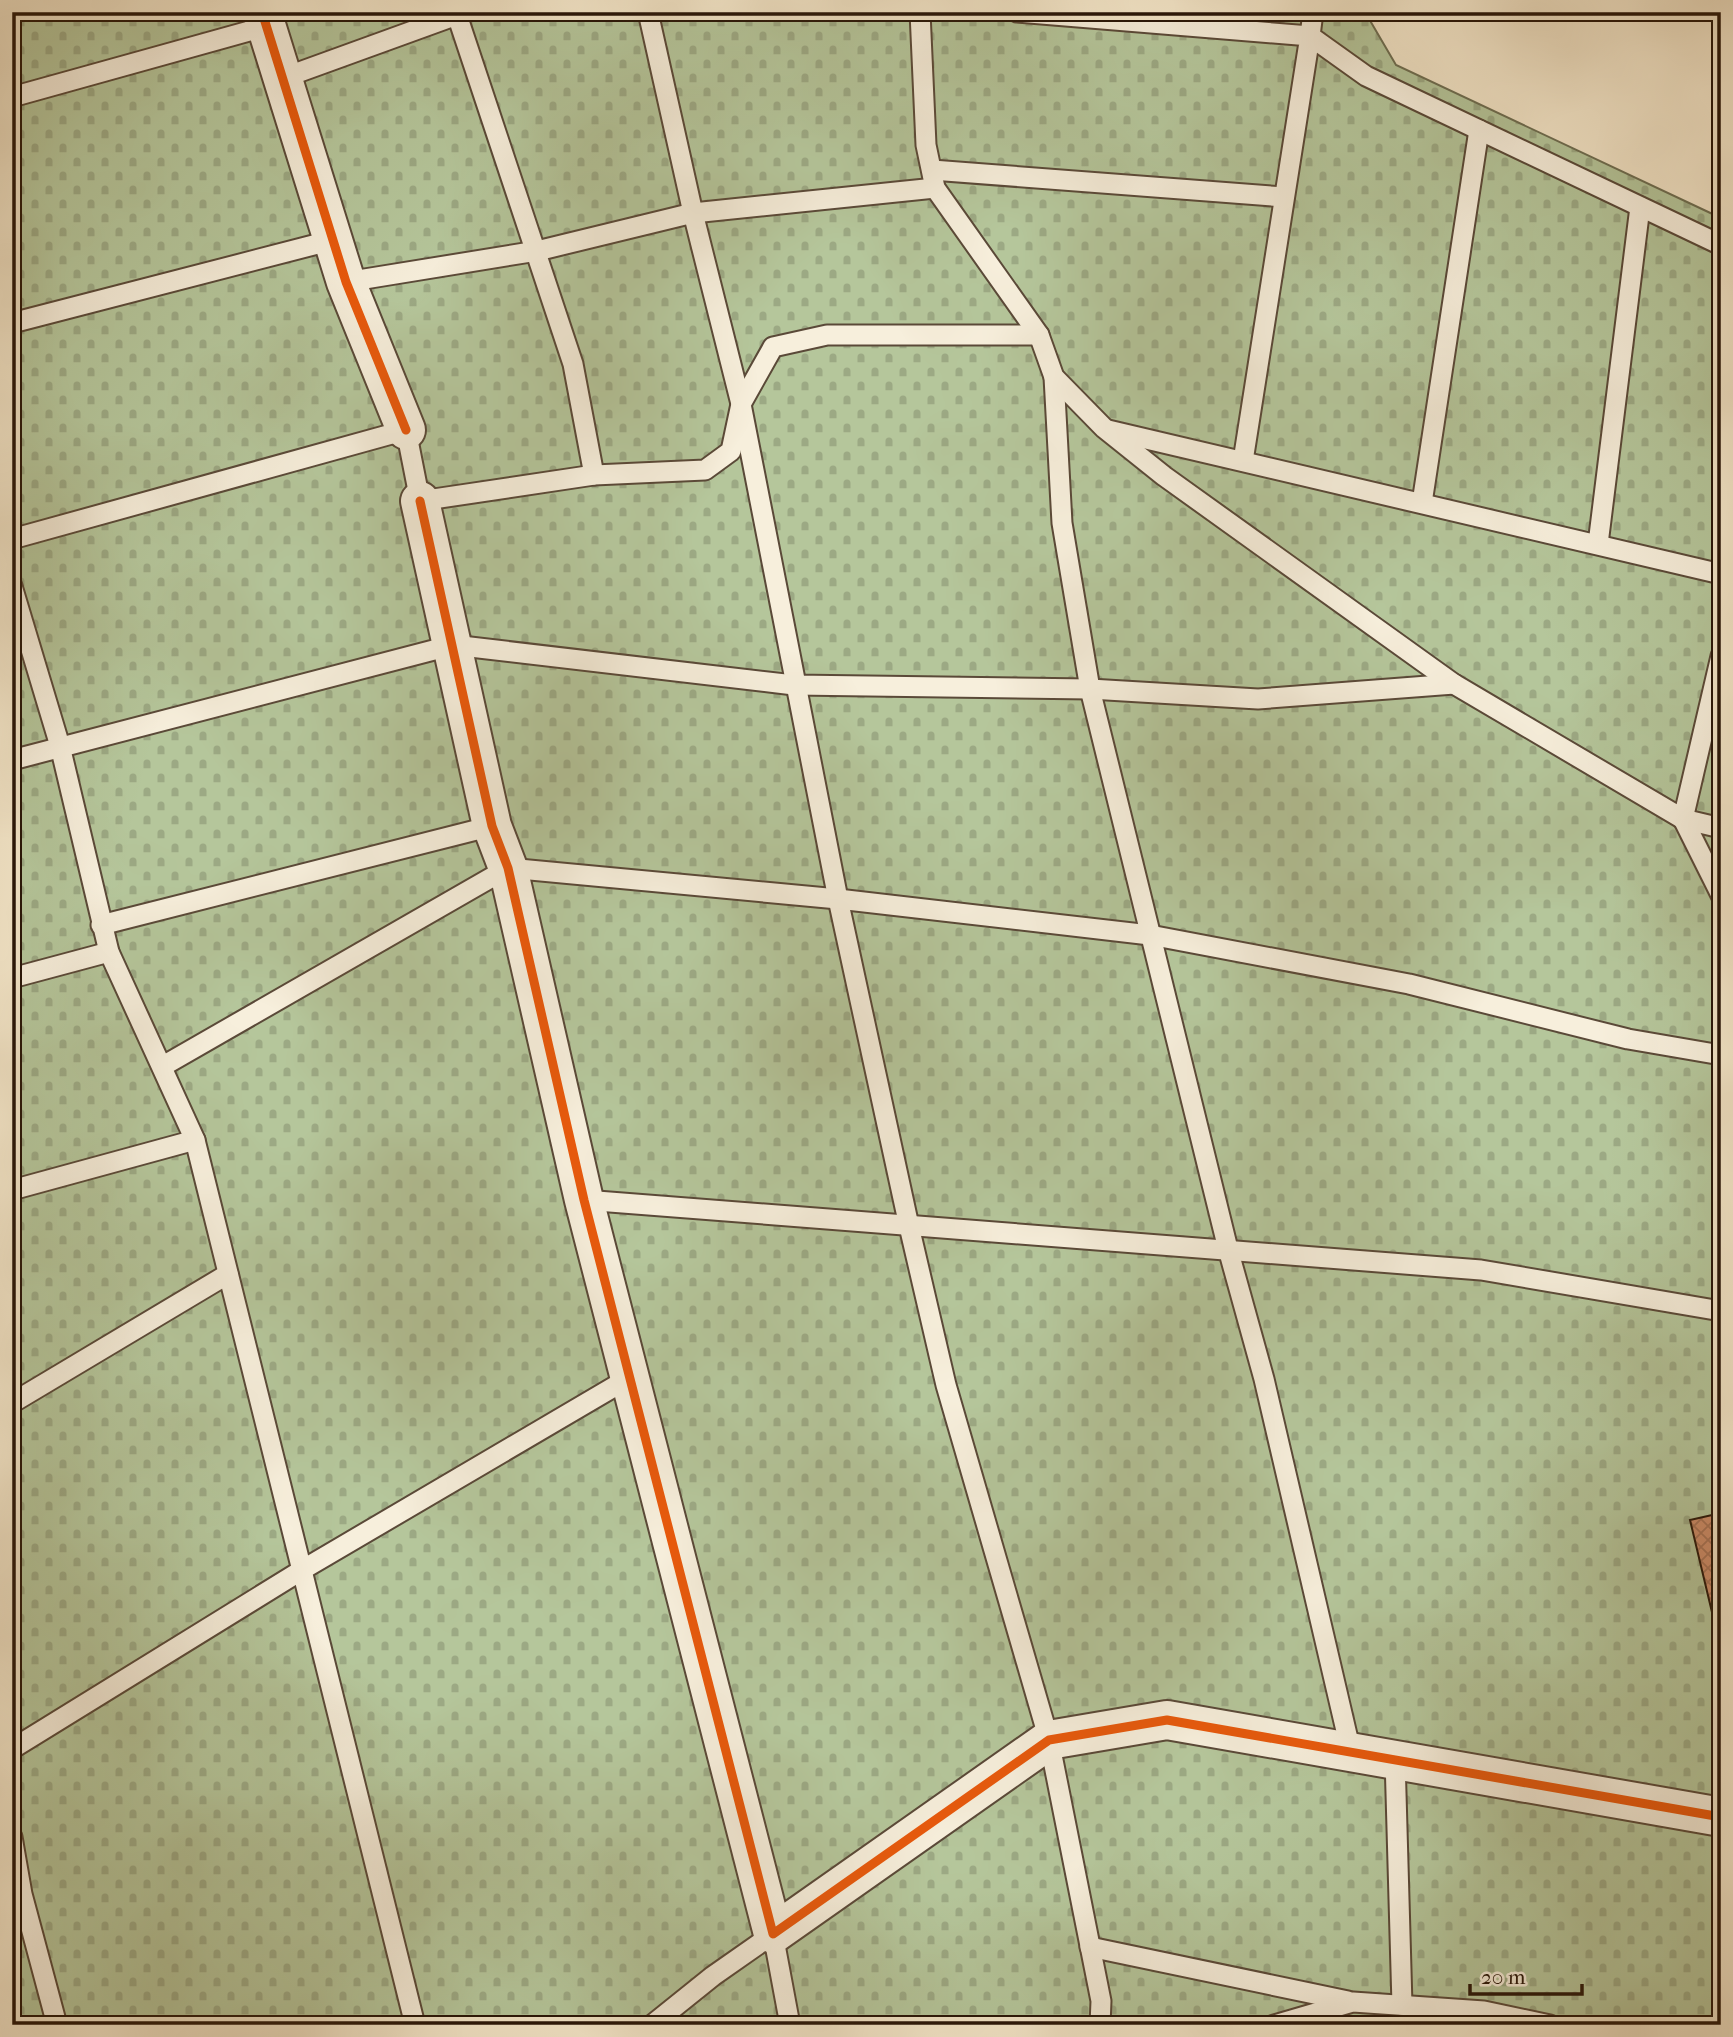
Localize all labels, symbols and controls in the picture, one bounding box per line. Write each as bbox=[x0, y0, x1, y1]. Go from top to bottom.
scale bar bbox=[1470, 1953, 1582, 1997]
text: 20 m bbox=[1481, 1965, 1526, 1989]

